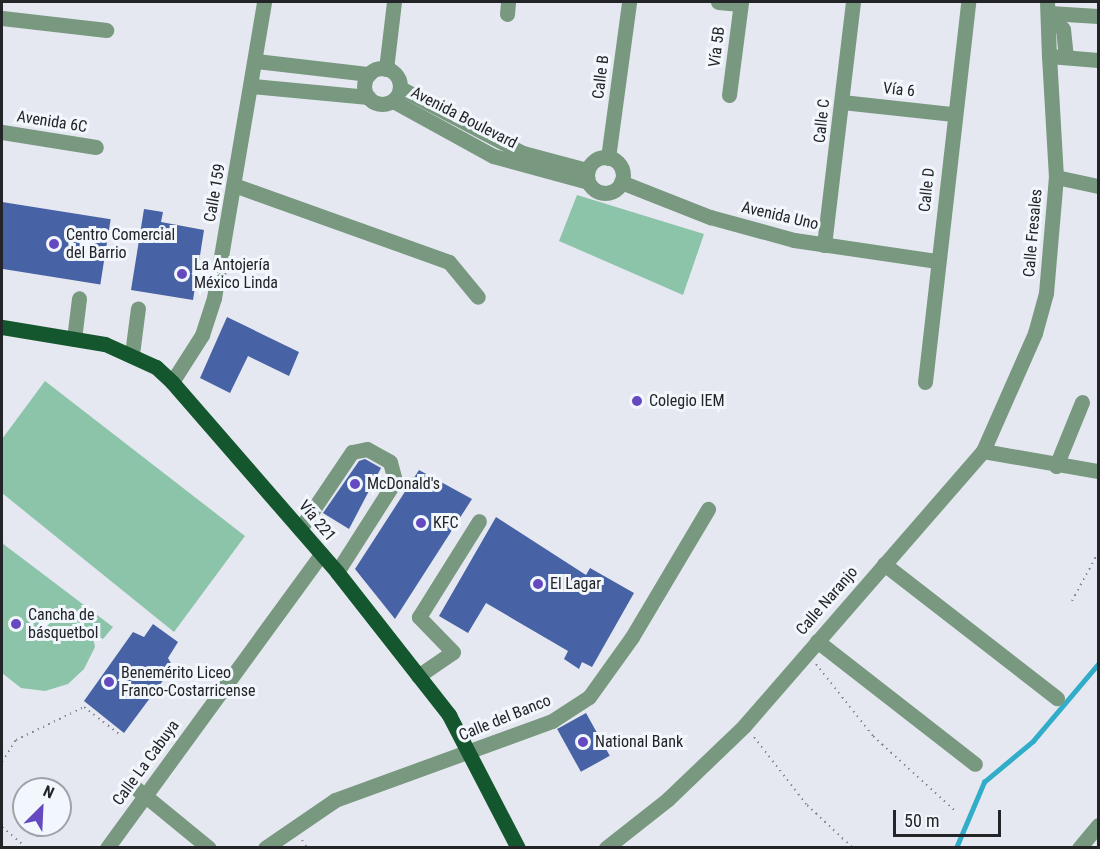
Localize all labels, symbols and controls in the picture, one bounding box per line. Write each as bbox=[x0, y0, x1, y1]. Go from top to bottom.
street label: Vía 5B bbox=[705, 26, 729, 68]
street label: Calle B bbox=[589, 54, 613, 100]
street label: Vía 6 bbox=[882, 79, 916, 101]
street label: Avenida Boulevard bbox=[408, 83, 520, 153]
street label: Calle C bbox=[810, 98, 834, 144]
street label: Avenida 6C bbox=[16, 107, 88, 137]
street label: Calle 159 bbox=[200, 162, 230, 224]
street label: Calle D bbox=[915, 167, 939, 213]
street label: Calle Fresales bbox=[1020, 188, 1046, 278]
street label: Avenida Uno bbox=[740, 198, 820, 234]
place label: Centro Comercial del Barrio bbox=[66, 225, 175, 263]
marker: Centro Comercial del Barrio bbox=[47, 237, 61, 251]
place label: La Antojería México Linda bbox=[194, 255, 278, 293]
marker: La Antojería México Linda bbox=[175, 267, 189, 281]
place label: Colegio IEM bbox=[649, 391, 725, 411]
marker: Colegio IEM bbox=[630, 394, 644, 408]
place label: McDonald's bbox=[367, 474, 440, 494]
marker: McDonald's bbox=[348, 477, 362, 491]
street label: Vía 221 bbox=[294, 497, 340, 545]
place label: KFC bbox=[433, 513, 458, 533]
marker: KFC bbox=[414, 516, 428, 530]
street label: Calle Naranjo bbox=[792, 563, 862, 639]
place label: El Lagar bbox=[550, 574, 601, 594]
marker: El Lagar bbox=[531, 577, 545, 591]
place label: Cancha de básquetbol bbox=[28, 605, 98, 643]
marker: Cancha de básquetbol bbox=[9, 617, 23, 631]
place label: Benemérito Liceo Franco-Costarricense bbox=[121, 663, 256, 701]
marker: Benemérito Liceo Franco-Costarricense bbox=[102, 675, 116, 689]
street label: Calle del Banco bbox=[456, 691, 554, 745]
street label: Calle La Cabuya bbox=[109, 717, 183, 809]
place label: National Bank bbox=[595, 732, 683, 752]
marker: National Bank bbox=[576, 735, 590, 749]
north arrow bbox=[12, 777, 72, 837]
text: N bbox=[40, 781, 57, 803]
scale bar bbox=[896, 798, 1004, 836]
text: 50 m bbox=[904, 810, 939, 831]

